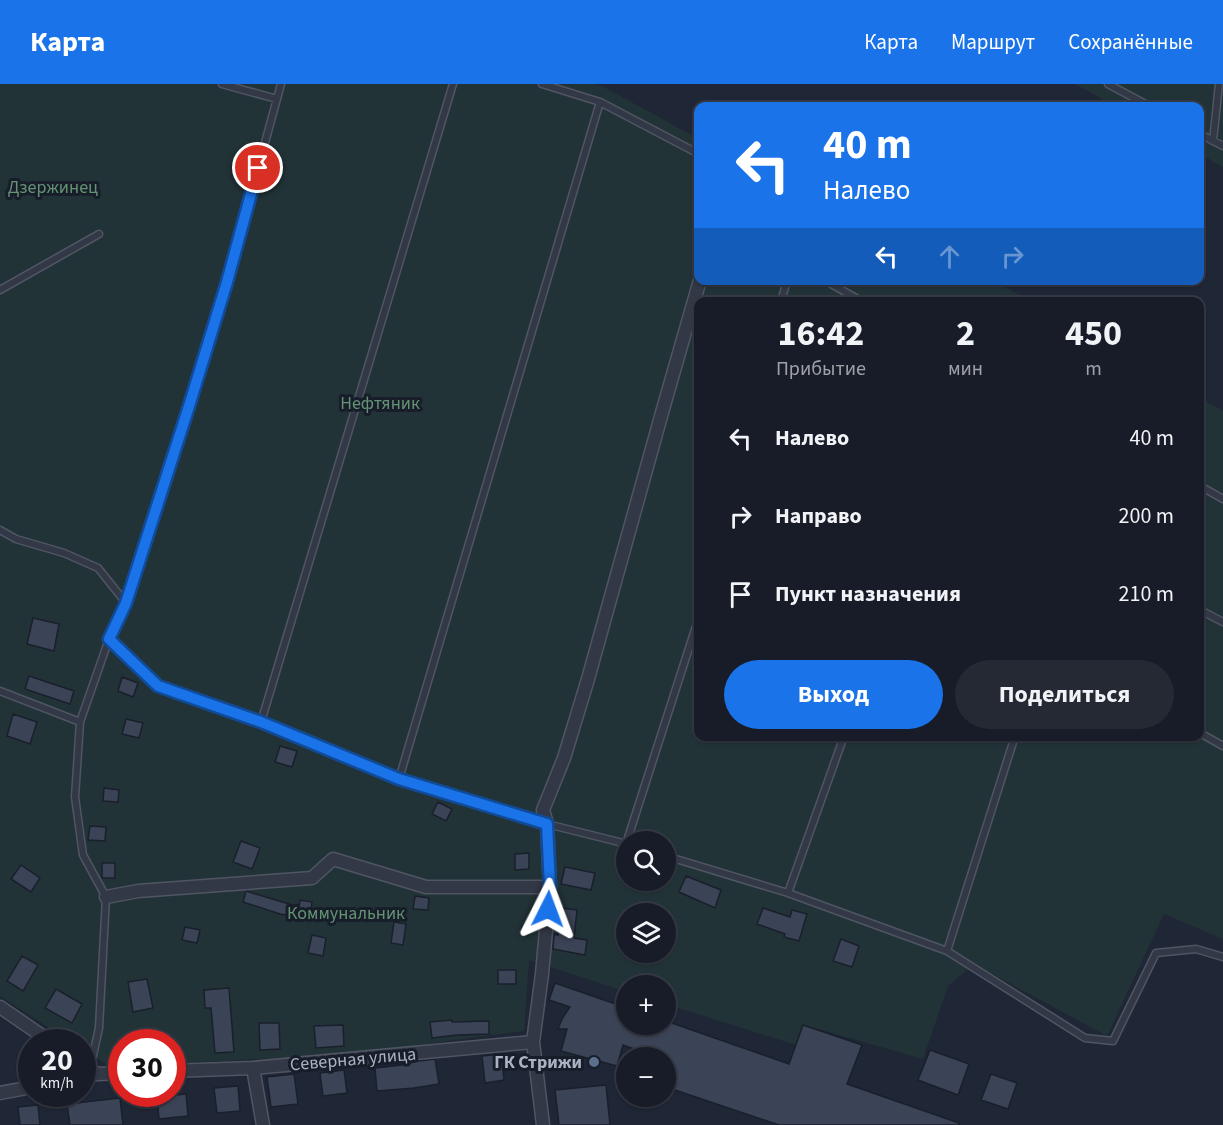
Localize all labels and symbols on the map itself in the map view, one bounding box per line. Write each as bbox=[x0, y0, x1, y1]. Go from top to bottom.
pin bbox=[232, 142, 283, 193]
park label: Дзержинец bbox=[8, 175, 98, 200]
park label: Нефтяник bbox=[340, 391, 420, 416]
position arrow bbox=[516, 877, 580, 941]
park label: Коммунальник bbox=[287, 901, 405, 926]
speed limit sign: 30 bbox=[108, 1029, 186, 1107]
street label: Северная улица bbox=[289, 1042, 417, 1077]
place label: ГК Стрижи bbox=[494, 1050, 582, 1075]
marker: ГК Стрижи bbox=[587, 1055, 601, 1069]

